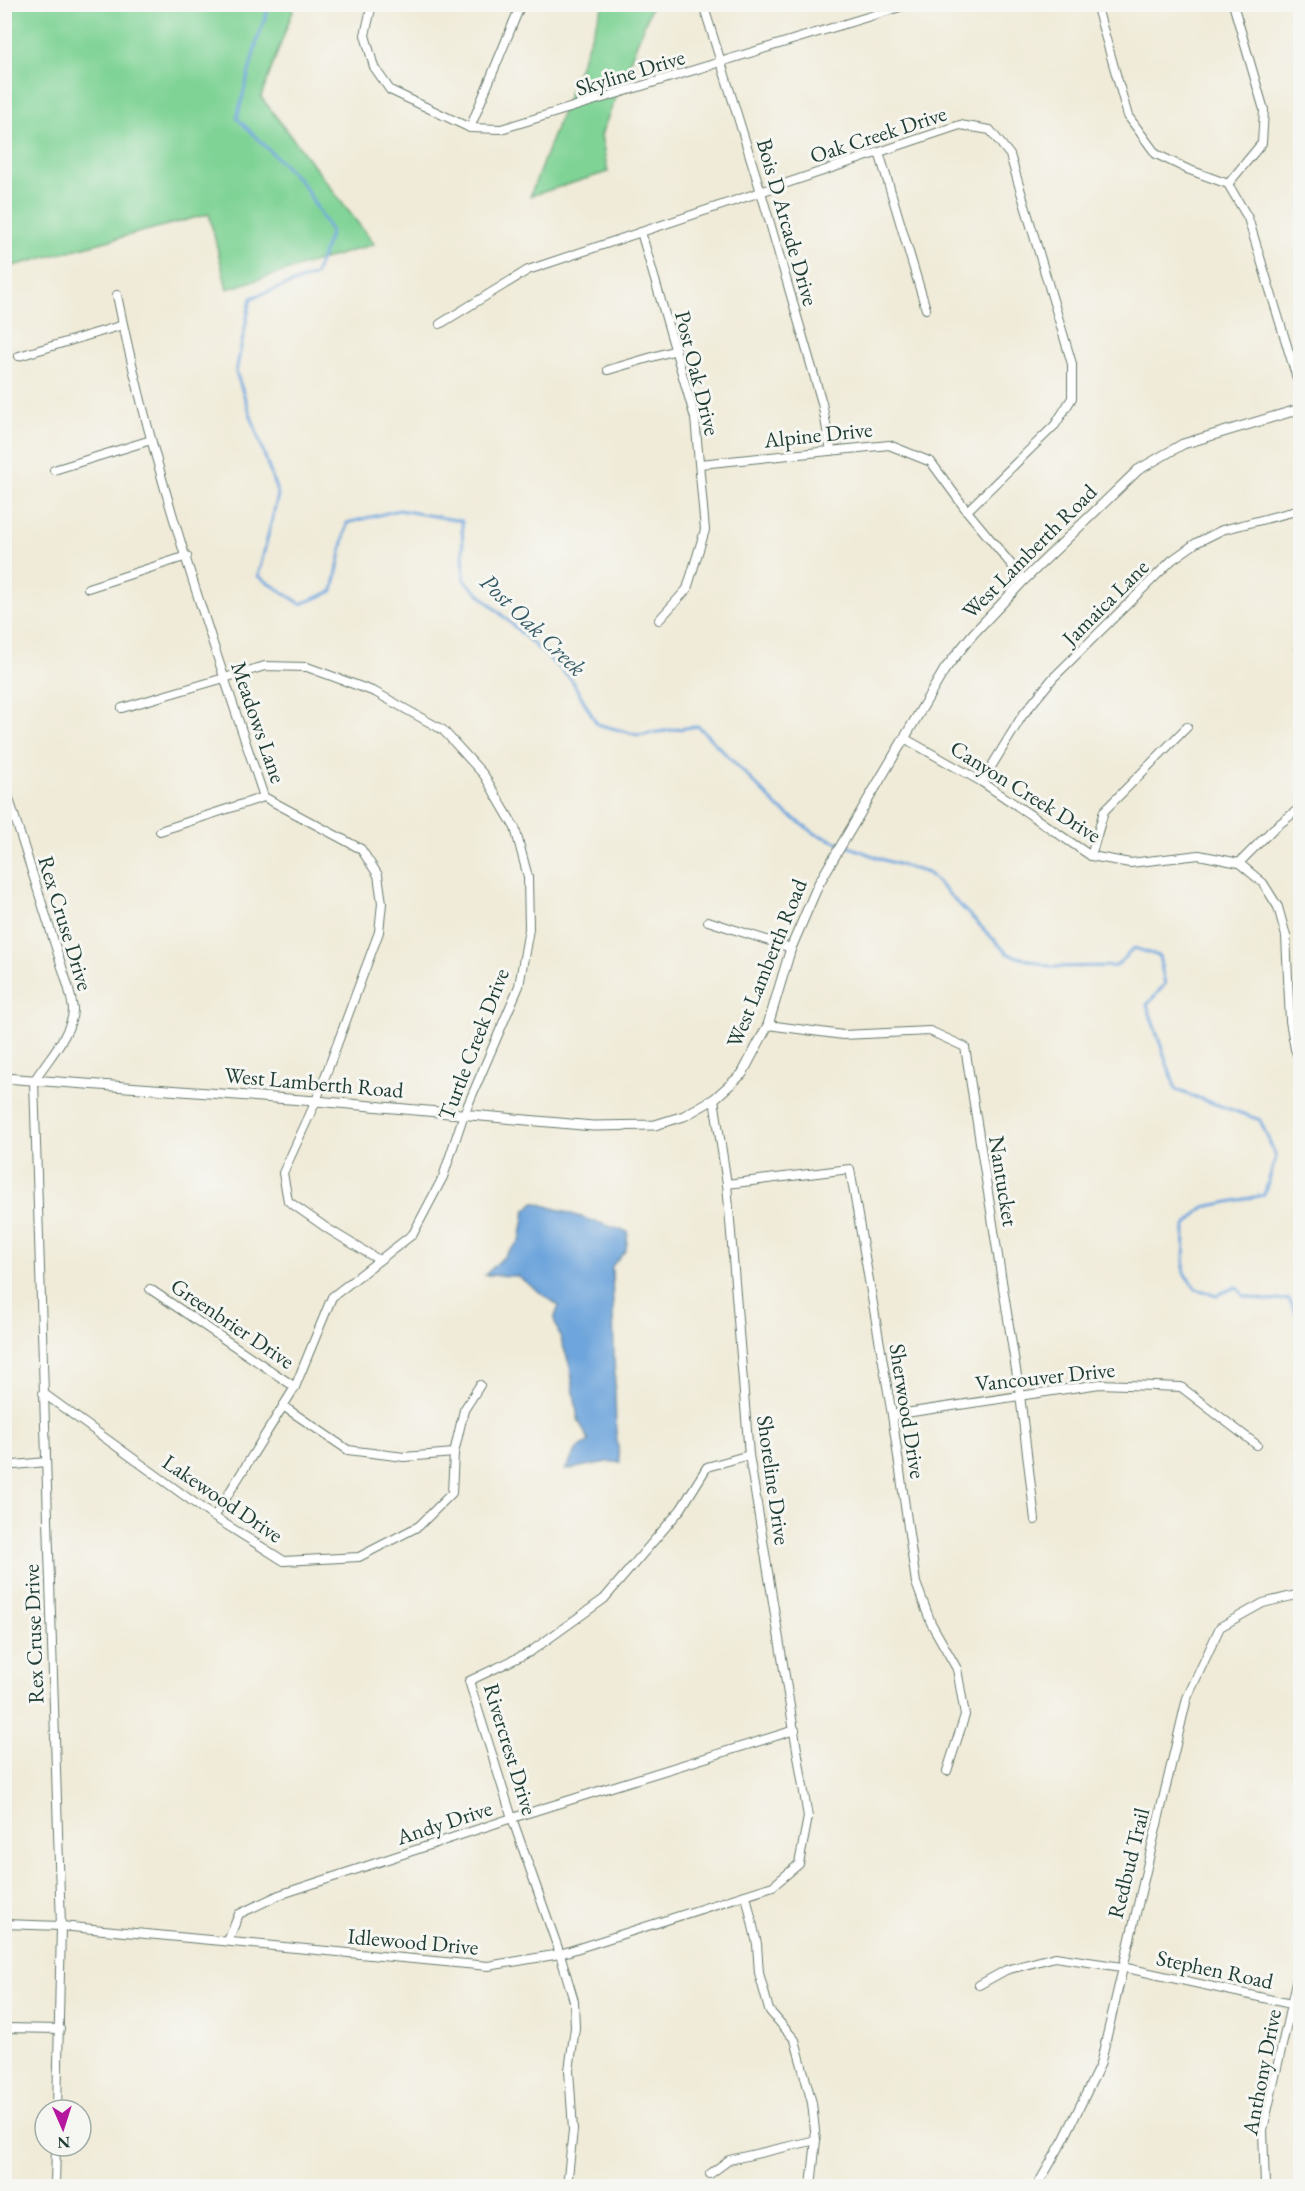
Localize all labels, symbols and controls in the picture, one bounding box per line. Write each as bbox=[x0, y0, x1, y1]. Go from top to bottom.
street label: Skyline Drive bbox=[572, 42, 689, 103]
street label: Oak Creek Drive bbox=[806, 99, 951, 170]
street label: Bois D Arcade Drive bbox=[750, 135, 825, 310]
street label: Post Oak Drive bbox=[668, 308, 727, 439]
street label: Alpine Drive bbox=[761, 414, 874, 455]
street label: West Lamberth Road bbox=[956, 477, 1104, 625]
street label: Jamaica Lane bbox=[1054, 553, 1155, 653]
water label: Post Oak Creek bbox=[474, 566, 593, 683]
street label: Meadows Lane bbox=[224, 657, 293, 787]
street label: Canyon Creek Drive bbox=[945, 733, 1107, 850]
street label: Rex Cruse Drive bbox=[31, 852, 100, 994]
street label: West Lamberth Road bbox=[719, 874, 814, 1052]
street label: Turtle Creek Drive bbox=[431, 964, 516, 1124]
street label: West Lamberth Road bbox=[223, 1060, 406, 1105]
street label: Nantucket bbox=[982, 1134, 1025, 1228]
street label: Greenbrier Drive bbox=[165, 1271, 301, 1376]
street label: Sherwood Drive bbox=[883, 1341, 933, 1481]
street label: Vancouver Drive bbox=[974, 1355, 1117, 1398]
street label: Shoreline Drive bbox=[750, 1413, 797, 1547]
street label: Lakewood Drive bbox=[157, 1447, 289, 1550]
street label: Rex Cruse Drive bbox=[17, 1563, 50, 1704]
street label: Rivercrest Drive bbox=[477, 1680, 544, 1819]
street label: Andy Drive bbox=[392, 1793, 496, 1852]
street label: Redbud Trail bbox=[1101, 1805, 1156, 1921]
street label: Idlewood Drive bbox=[346, 1921, 480, 1962]
street label: Stephen Road bbox=[1154, 1943, 1277, 1996]
street label: Anthony Drive bbox=[1235, 2006, 1288, 2139]
north arrow bbox=[33, 2098, 93, 2158]
text: N bbox=[57, 2132, 71, 2153]

